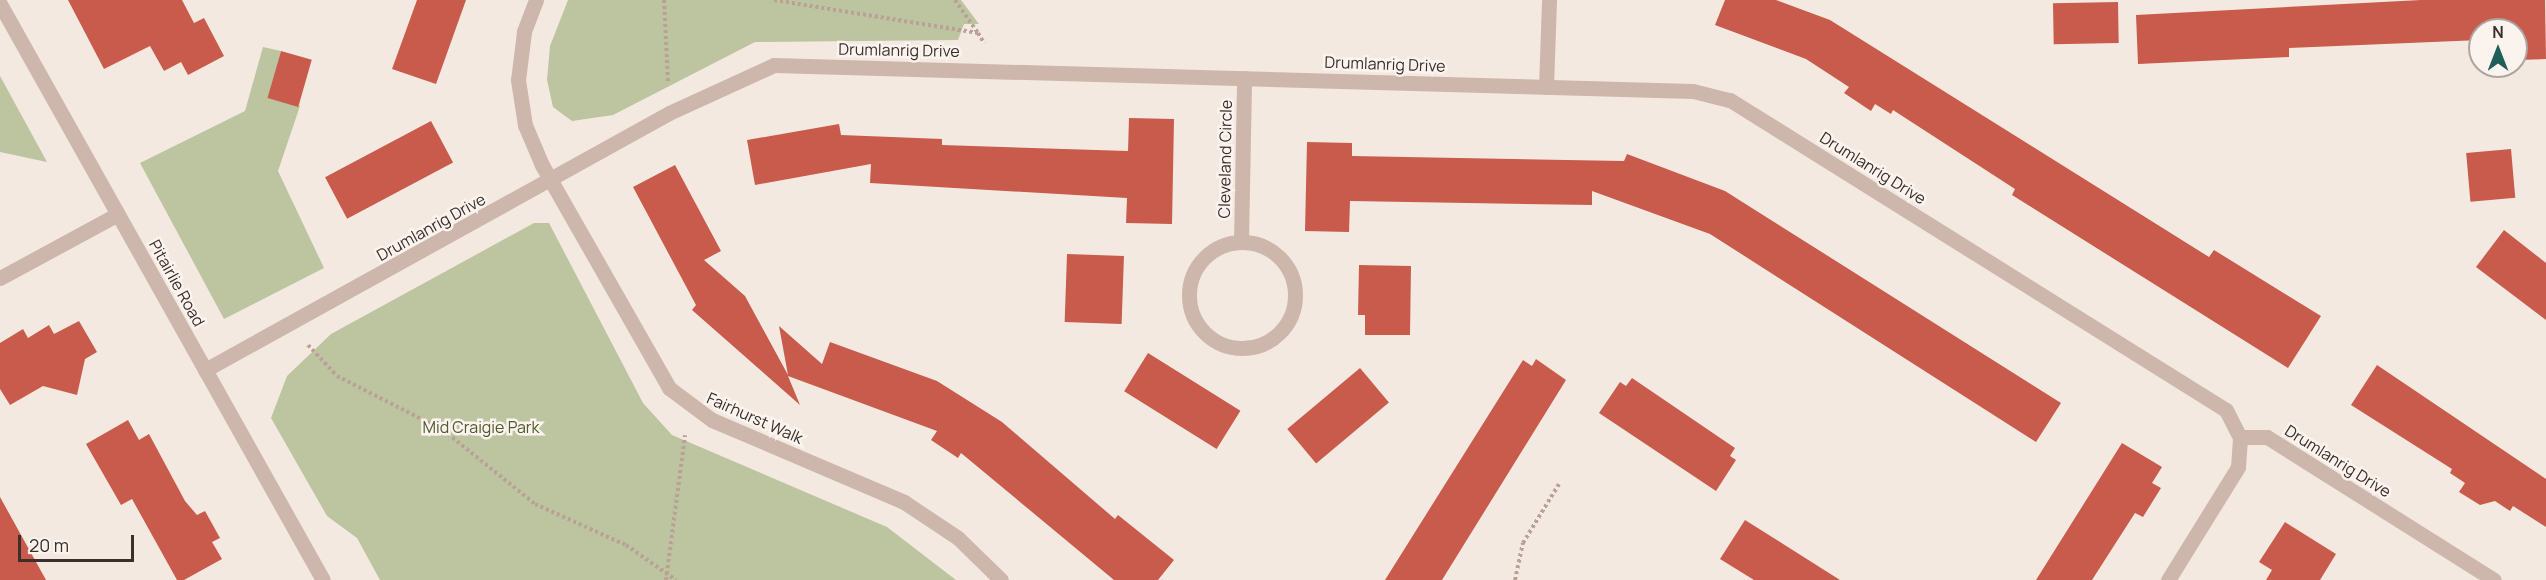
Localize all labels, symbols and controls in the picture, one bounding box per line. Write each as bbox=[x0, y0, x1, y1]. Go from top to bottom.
north arrow bbox=[2468, 18, 2528, 78]
text: N bbox=[2492, 21, 2504, 43]
street label: Drumlanrig Drive bbox=[838, 39, 960, 61]
street label: Drumlanrig Drive bbox=[1324, 52, 1446, 76]
street label: Cleveland Circle bbox=[1214, 100, 1236, 218]
street label: Drumlanrig Drive bbox=[1816, 128, 1930, 208]
street label: Drumlanrig Drive bbox=[373, 189, 489, 265]
street label: Pitairlie Road bbox=[145, 236, 209, 330]
street label: Fairhurst Walk bbox=[704, 388, 806, 448]
park label: Mid Craigie Park bbox=[422, 417, 540, 437]
street label: Drumlanrig Drive bbox=[2281, 421, 2395, 501]
scale bar bbox=[21, 523, 136, 561]
text: 20 m bbox=[29, 533, 69, 557]

